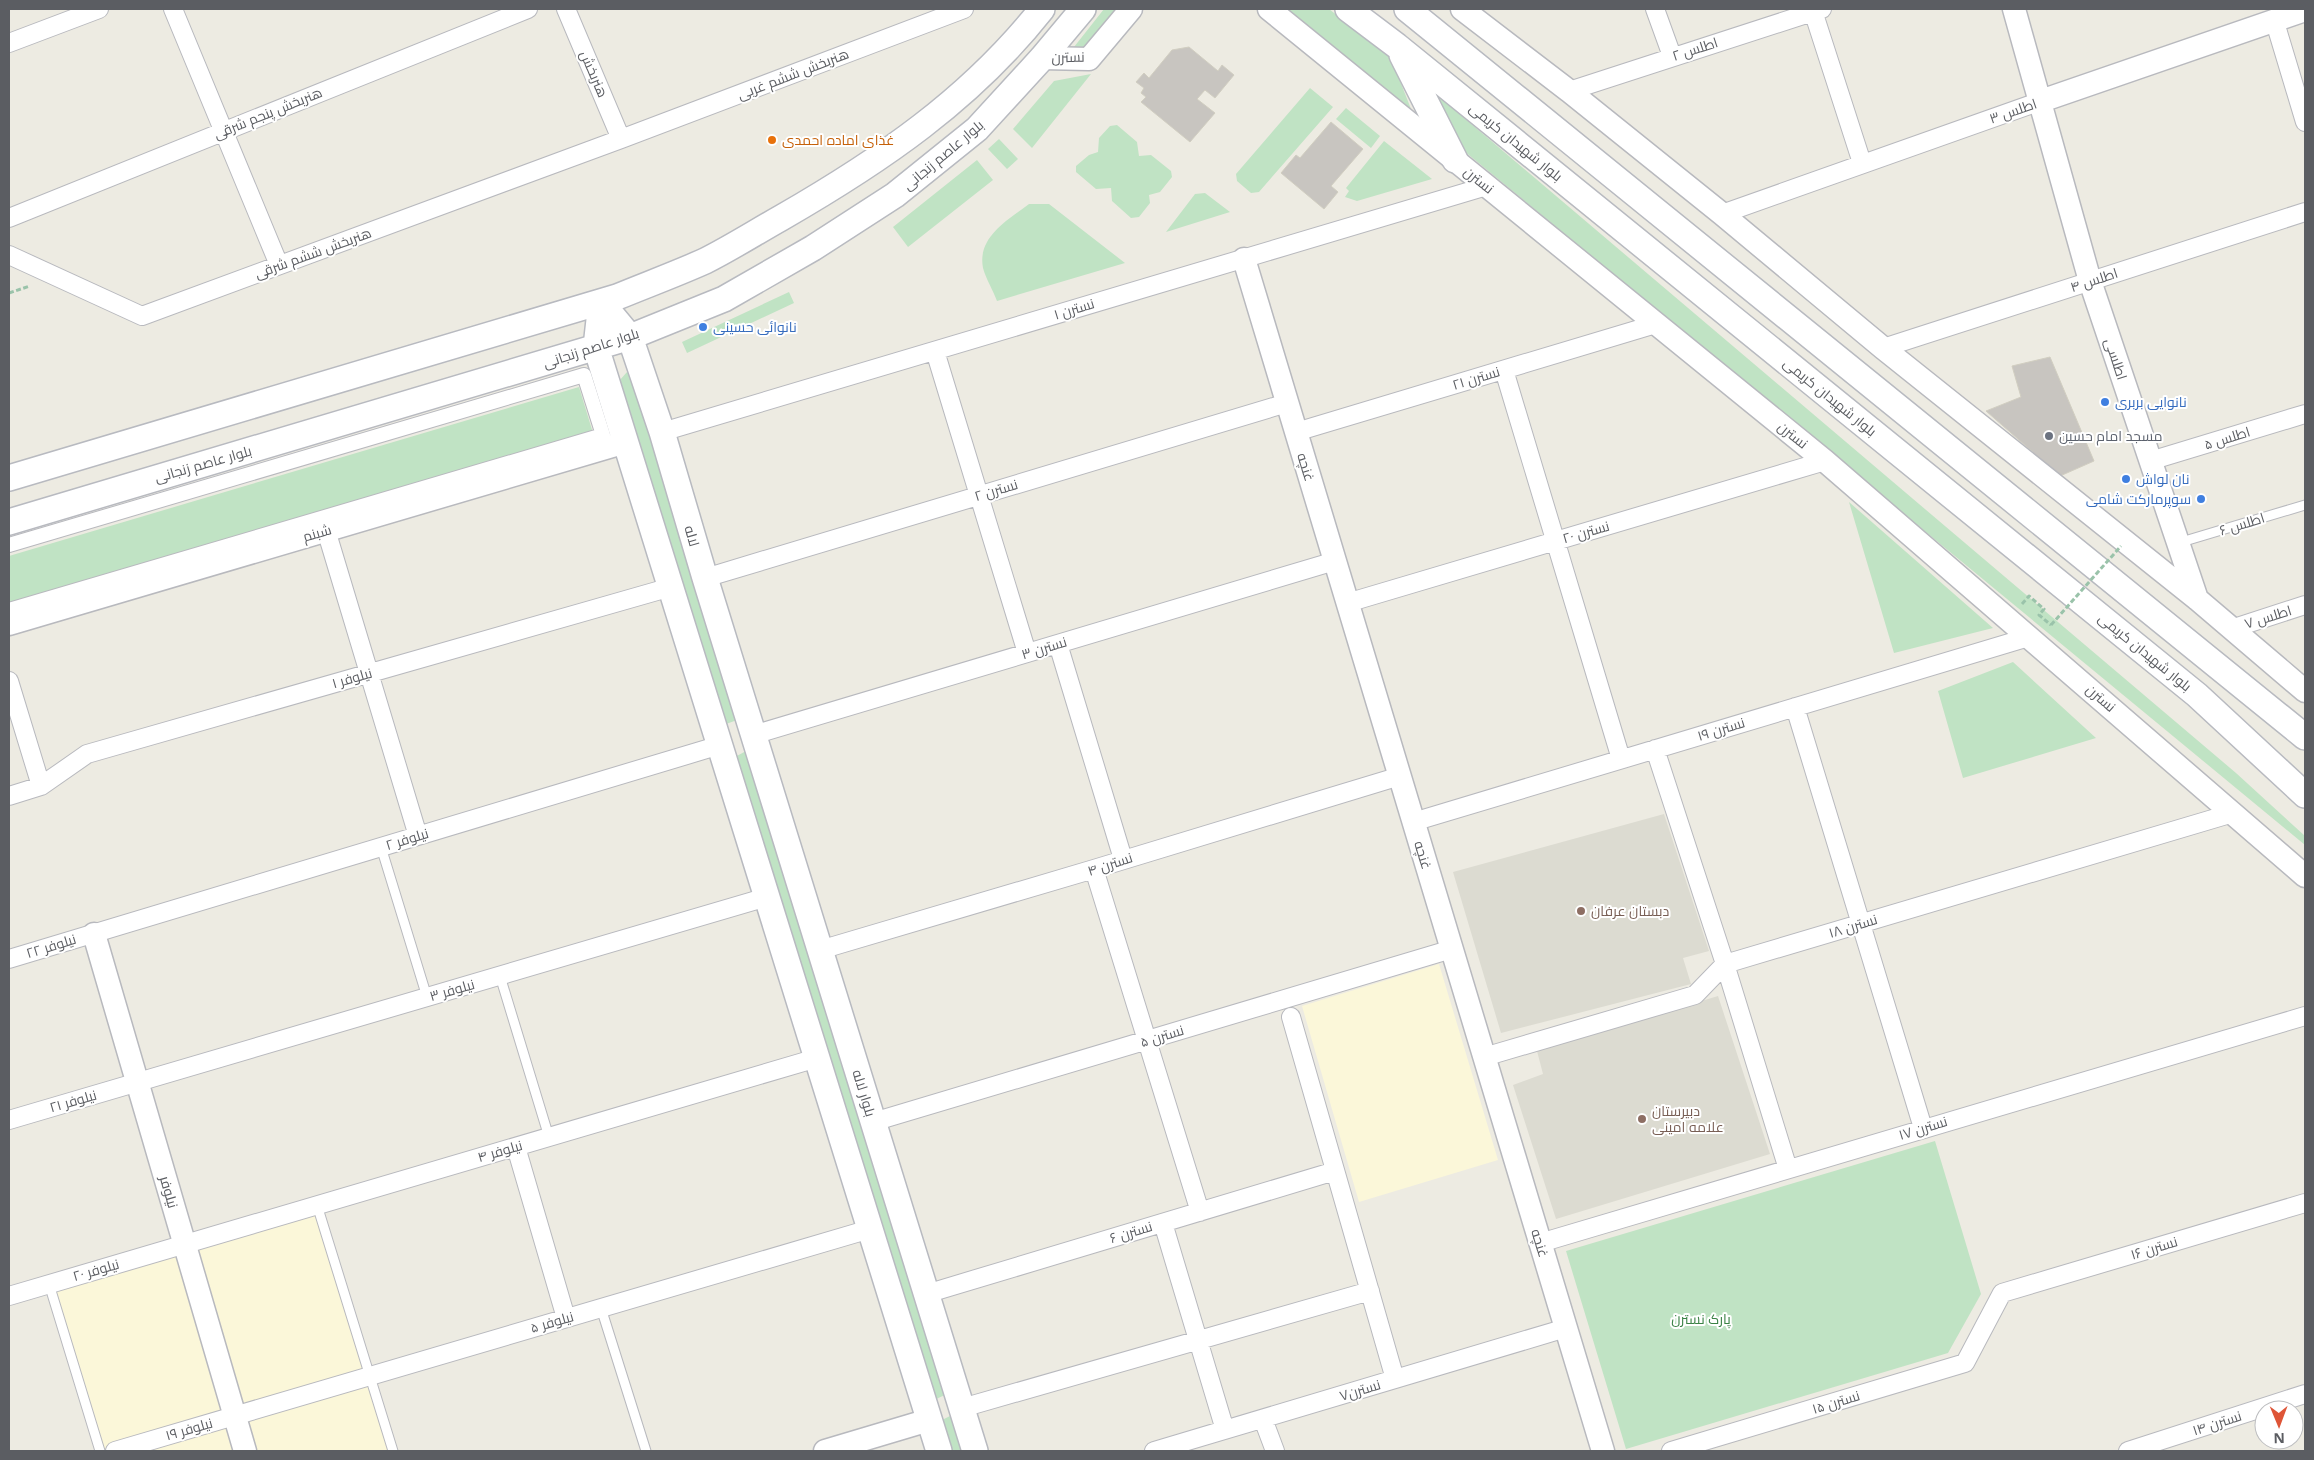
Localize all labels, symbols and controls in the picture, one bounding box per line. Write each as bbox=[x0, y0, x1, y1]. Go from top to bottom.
street label: اطلس ۲ bbox=[1670, 32, 1720, 65]
street label: هنربخش ششم غربی bbox=[734, 44, 852, 104]
street label: هنربخش bbox=[576, 47, 613, 100]
street label: نسترن bbox=[1051, 47, 1085, 66]
street label: هنربخش پنجم شرقی bbox=[211, 82, 325, 144]
street label: اطلس ۳ bbox=[1987, 94, 2039, 127]
street label: بلوار شهیدان کریمی bbox=[1466, 98, 1567, 185]
street label: بلوار عاصم زنجانی bbox=[898, 115, 988, 195]
place label: غذای اماده احمدی bbox=[782, 130, 894, 149]
marker: غذای اماده احمدی bbox=[766, 134, 778, 146]
street label: نسترن bbox=[1460, 162, 1498, 198]
street label: هنربخش ششم شرقی bbox=[252, 223, 374, 283]
street label: اطلس ۴ bbox=[2068, 263, 2120, 296]
street label: نسترن ۱ bbox=[1051, 293, 1096, 324]
place label: نانوائی حسینی bbox=[713, 317, 797, 336]
marker: نانوائی حسینی bbox=[697, 321, 709, 333]
street label: بلوار عاصم زنجانی bbox=[540, 323, 642, 373]
street label: اطلسی bbox=[2101, 336, 2132, 382]
street label: بلوار شهیدان کریمی bbox=[1780, 353, 1881, 440]
street label: نسترن ۲۱ bbox=[1450, 361, 1502, 394]
place label: نانوایی بربری bbox=[2115, 392, 2187, 411]
marker: نانوایی بربری bbox=[2099, 396, 2111, 408]
street label: نسترن bbox=[1774, 417, 1812, 453]
street label: اطلس ۵ bbox=[2201, 422, 2252, 454]
place label: مسجد امام حسین bbox=[2059, 426, 2163, 446]
marker: مسجد امام حسین bbox=[2043, 430, 2055, 442]
street label: بلوار عاصم زنجانی bbox=[152, 441, 254, 487]
street label: غنچه bbox=[1292, 450, 1320, 484]
place label: نان لواش bbox=[2136, 469, 2190, 488]
marker: نان لواش bbox=[2120, 473, 2132, 485]
street label: نسترن ۲ bbox=[972, 474, 1020, 505]
place label: سوپرمارکت شامی bbox=[2086, 489, 2191, 509]
marker: سوپرمارکت شامی bbox=[2195, 493, 2207, 505]
street label: اطلس ۶ bbox=[2217, 508, 2267, 539]
street label: نسترن ۲۰ bbox=[1560, 516, 1612, 547]
street label: شبنم bbox=[300, 519, 334, 547]
street label: لاله bbox=[680, 523, 705, 549]
street label: اطلس ۷ bbox=[2242, 600, 2294, 633]
street label: بلوار شهیدان کریمی bbox=[2095, 608, 2196, 695]
street label: نسترن ۳ bbox=[1019, 632, 1069, 663]
street label: نیلوفر ۱ bbox=[330, 663, 374, 692]
street label: نسترن bbox=[2082, 679, 2120, 716]
street label: نسترن ۱۹ bbox=[1695, 712, 1747, 745]
street label: نیلوفر ۲ bbox=[383, 823, 431, 854]
street label: غنچه bbox=[1409, 838, 1437, 872]
street label: نسترن ۴ bbox=[1085, 847, 1135, 880]
place label: دبستان عرفان bbox=[1591, 901, 1669, 920]
marker: دبستان عرفان bbox=[1575, 905, 1587, 917]
street label: نسترن ۱۸ bbox=[1826, 909, 1880, 942]
street label: نیلوفر ۲۲ bbox=[24, 929, 78, 962]
street label: نیلوفر ۳ bbox=[427, 974, 477, 1005]
street label: نسترن ۵ bbox=[1138, 1020, 1186, 1051]
street label: بلوار لاله bbox=[848, 1067, 881, 1119]
street label: نیلوفر ۲۱ bbox=[47, 1085, 99, 1116]
place label: دبیرستان علامه امینی bbox=[1652, 1101, 1724, 1136]
street label: نسترن ۱۷ bbox=[1896, 1111, 1950, 1144]
marker: دبیرستان علامه امینی bbox=[1636, 1113, 1648, 1125]
street label: نیلوفر ۴ bbox=[475, 1135, 525, 1166]
street label: نیلوفر bbox=[156, 1172, 183, 1210]
street label: نسترن ۶ bbox=[1107, 1216, 1155, 1247]
street label: غنچه bbox=[1526, 1226, 1554, 1260]
street label: نسترن ۱۶ bbox=[2128, 1231, 2180, 1264]
street label: نیلوفر ۲۰ bbox=[70, 1254, 121, 1285]
street label: نیلوفر ۵ bbox=[528, 1306, 576, 1337]
park label: پارک نسترن bbox=[1671, 1309, 1731, 1329]
street label: نسترن۷ bbox=[1337, 1374, 1383, 1405]
street label: نسترن ۱۵ bbox=[1810, 1385, 1862, 1418]
north arrow bbox=[2254, 1400, 2304, 1450]
street label: نسترن ۱۴ bbox=[2190, 1406, 2244, 1439]
street label: نیلوفر ۱۹ bbox=[163, 1413, 215, 1444]
text: N bbox=[2273, 1429, 2285, 1448]

